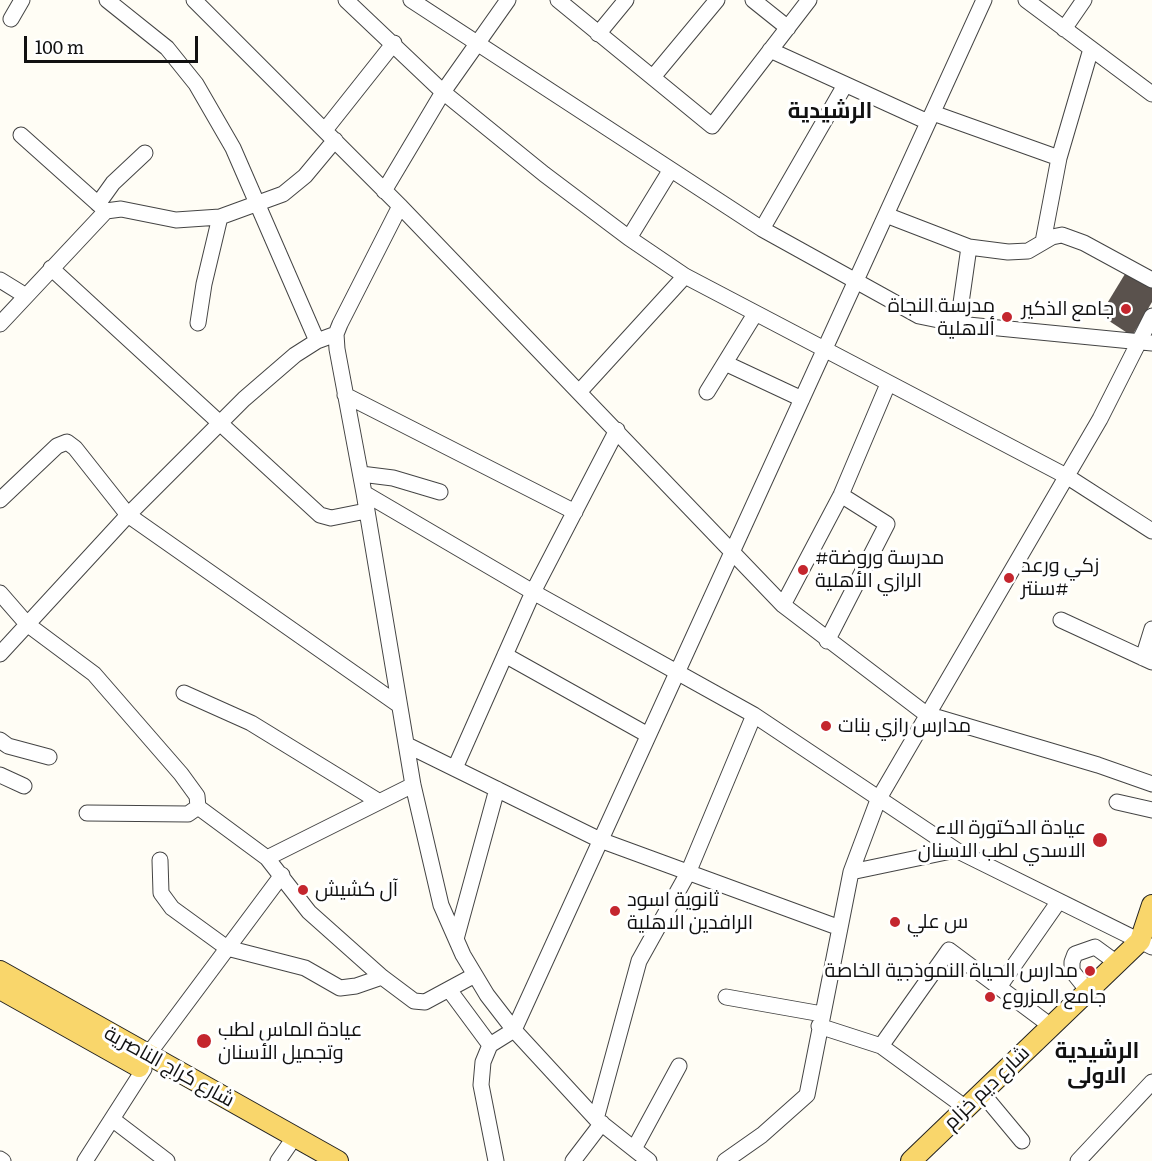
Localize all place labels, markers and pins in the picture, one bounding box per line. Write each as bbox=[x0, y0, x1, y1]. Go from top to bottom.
place label: مدرسة النجاة ألاهلية bbox=[888, 294, 995, 341]
place label: جامع الذكير bbox=[1022, 297, 1114, 321]
marker: جامع الذكير bbox=[1119, 302, 1133, 316]
marker: مدرسة النجاة ألاهلية bbox=[1000, 310, 1014, 324]
place label: #مدرسة وروضة الرازي الأهلية bbox=[815, 546, 944, 593]
place label: زكي ورعد سنتر# bbox=[1021, 554, 1099, 601]
marker: #مدرسة وروضة الرازي الأهلية bbox=[796, 563, 810, 577]
marker: زكي ورعد سنتر# bbox=[1002, 571, 1016, 585]
place label: مدارس رازي بنات bbox=[838, 714, 971, 738]
marker: مدارس رازي بنات bbox=[819, 719, 833, 733]
place label: عيادة الدكتورة الاء الاسدي لطب الاسنان bbox=[918, 816, 1086, 863]
marker: عيادة الدكتورة الاء الاسدي لطب الاسنان bbox=[1091, 831, 1109, 849]
place label: آل كشيش bbox=[315, 878, 398, 902]
marker: آل كشيش bbox=[296, 883, 310, 897]
place label: ثانوية اسود الرافدين الاهلية bbox=[627, 888, 753, 935]
marker: ثانوية اسود الرافدين الاهلية bbox=[608, 904, 622, 918]
place label: س علي bbox=[907, 910, 968, 934]
marker: س علي bbox=[888, 915, 902, 929]
place label: مدارس الحياة النموذجية الخاصة bbox=[824, 959, 1078, 983]
marker: مدارس الحياة النموذجية الخاصة bbox=[1083, 964, 1097, 978]
place label: جامع المزروع bbox=[1002, 985, 1106, 1009]
marker: جامع المزروع bbox=[983, 990, 997, 1004]
place label: عيادة الماس لطب وتجميل الأسنان bbox=[218, 1018, 362, 1065]
marker: عيادة الماس لطب وتجميل الأسنان bbox=[195, 1032, 213, 1050]

